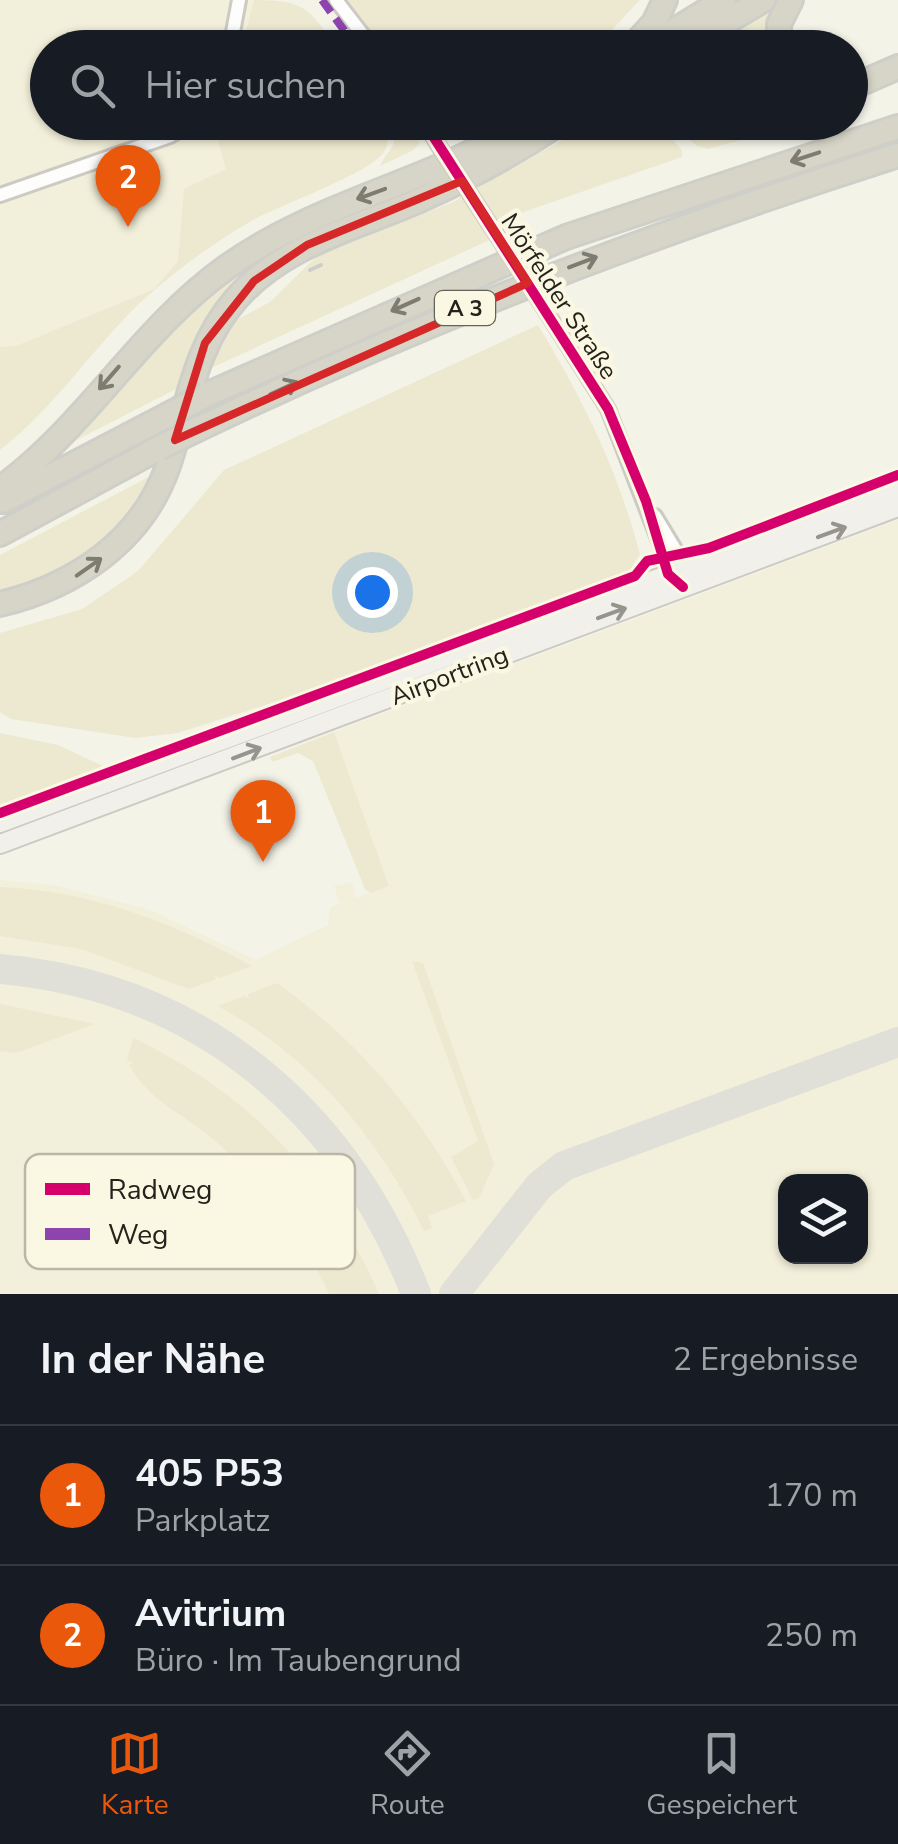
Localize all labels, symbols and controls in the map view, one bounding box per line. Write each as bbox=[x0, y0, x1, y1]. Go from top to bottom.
search box bbox=[30, 30, 868, 140]
icon: search bbox=[65, 58, 120, 113]
text: Hier suchen bbox=[145, 60, 347, 111]
pin: 2 bbox=[96, 144, 160, 227]
one-way arrow bbox=[790, 149, 821, 167]
one-way arrow bbox=[357, 186, 387, 204]
street label: Mörfelder Straße bbox=[493, 207, 626, 386]
one-way arrow bbox=[568, 251, 598, 269]
road number: A 3 bbox=[435, 291, 495, 325]
one-way arrow bbox=[390, 297, 421, 315]
one-way arrow bbox=[98, 365, 121, 390]
one-way arrow bbox=[268, 378, 299, 396]
one-way arrow bbox=[816, 522, 847, 540]
one-way arrow bbox=[75, 556, 103, 577]
your location bbox=[347, 567, 398, 618]
one-way arrow bbox=[595, 603, 626, 621]
street label: Airportring bbox=[386, 638, 513, 714]
one-way arrow bbox=[232, 742, 262, 760]
pin: 1 bbox=[230, 780, 296, 862]
legend bbox=[25, 1154, 355, 1269]
text: Radweg bbox=[108, 1171, 213, 1209]
map controls bbox=[778, 1174, 868, 1264]
button: layers bbox=[778, 1174, 868, 1264]
text: Weg bbox=[108, 1216, 169, 1254]
text: In der Nähe bbox=[40, 1331, 265, 1388]
text: 2 Ergebnisse bbox=[673, 1338, 858, 1381]
text: 405 P53 bbox=[135, 1448, 284, 1499]
text: 1 bbox=[63, 1474, 82, 1517]
text: 170 m bbox=[765, 1474, 858, 1517]
text: Parkplatz bbox=[135, 1499, 270, 1542]
text: Avitrium bbox=[135, 1588, 286, 1639]
text: 2 bbox=[63, 1614, 82, 1657]
text: 250 m bbox=[765, 1614, 858, 1657]
text: Büro · Im Taubengrund bbox=[135, 1639, 462, 1682]
tab: Karte bbox=[101, 1726, 169, 1824]
tab: Route bbox=[370, 1726, 445, 1824]
tab: Gespeichert bbox=[646, 1726, 797, 1824]

